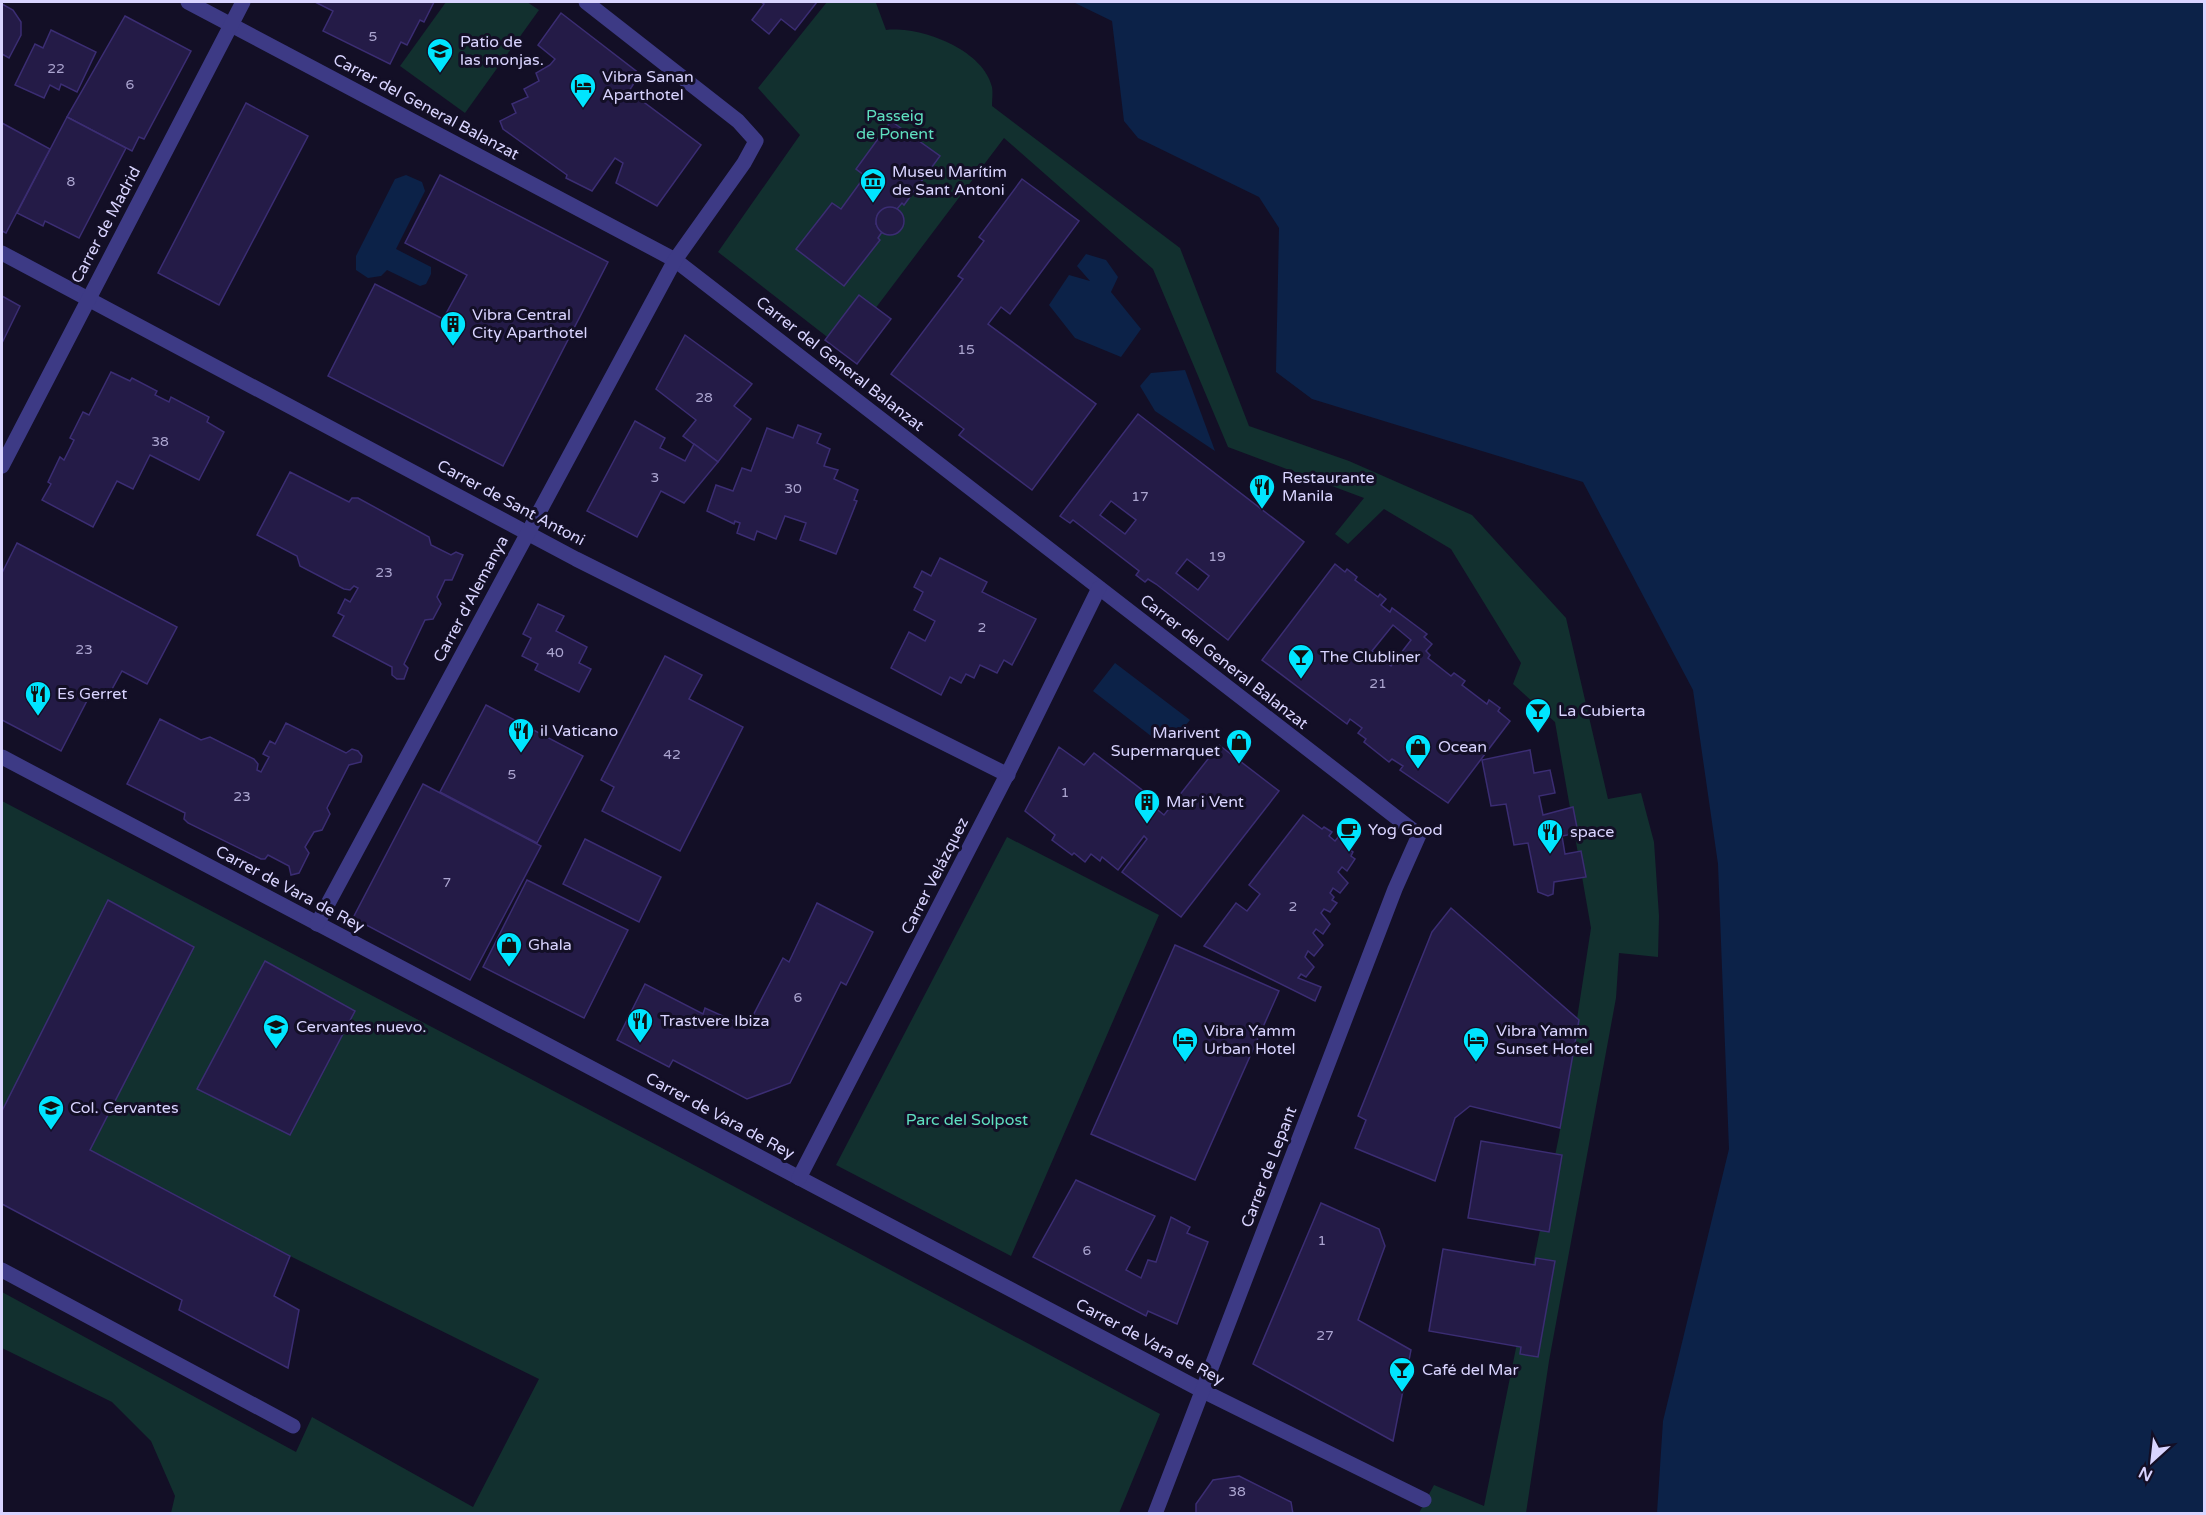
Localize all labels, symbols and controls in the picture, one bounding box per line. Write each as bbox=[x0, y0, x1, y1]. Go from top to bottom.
house number: 5 bbox=[369, 28, 377, 45]
place label: Patio de las monjas. bbox=[460, 32, 544, 70]
school or university icon: Patio de las monjas. bbox=[425, 36, 455, 74]
street label: Carrer del General Balanzat bbox=[330, 49, 522, 165]
house number: 22 bbox=[47, 60, 65, 77]
place label: Vibra Sanan Aparthotel bbox=[602, 67, 694, 105]
hotel icon: Vibra Sanan Aparthotel bbox=[568, 71, 598, 109]
house number: 6 bbox=[126, 76, 135, 93]
park label: Passeig de Ponent bbox=[856, 106, 934, 144]
place label: Museu Marítim de Sant Antoni bbox=[892, 162, 1007, 200]
street label: Carrer de Madrid bbox=[67, 163, 145, 287]
museum icon: Museu Marítim de Sant Antoni bbox=[858, 166, 888, 204]
house number: 8 bbox=[67, 173, 76, 190]
street label: Carrer del General Balanzat bbox=[752, 292, 928, 436]
place label: Vibra Central City Aparthotel bbox=[472, 305, 588, 343]
building icon: Vibra Central City Aparthotel bbox=[438, 309, 468, 347]
house number: 15 bbox=[957, 341, 975, 358]
house number: 28 bbox=[695, 389, 713, 406]
house number: 38 bbox=[151, 433, 169, 450]
street label: Carrer de Sant Antoni bbox=[434, 456, 588, 550]
place label: Restaurante Manila bbox=[1282, 468, 1375, 506]
house number: 3 bbox=[651, 469, 659, 486]
restaurant icon: Restaurante Manila bbox=[1247, 472, 1277, 510]
house number: 30 bbox=[784, 480, 802, 497]
house number: 17 bbox=[1131, 488, 1149, 505]
street label: Carrer d'Alemanya bbox=[429, 532, 513, 666]
house number: 19 bbox=[1208, 548, 1226, 565]
house number: 23 bbox=[375, 564, 393, 581]
street label: Carrer del General Balanzat bbox=[1136, 590, 1312, 734]
house number: 2 bbox=[978, 619, 986, 636]
house number: 23 bbox=[75, 641, 93, 658]
bar icon: The Clubliner bbox=[1286, 642, 1316, 680]
house number: 40 bbox=[546, 644, 564, 661]
place label: The Clubliner bbox=[1320, 647, 1421, 667]
house number: 21 bbox=[1369, 675, 1387, 692]
restaurant icon: Es Gerret bbox=[23, 679, 53, 717]
place label: Es Gerret bbox=[57, 684, 127, 704]
bar icon: La Cubierta bbox=[1523, 696, 1553, 734]
place label: La Cubierta bbox=[1558, 701, 1645, 721]
restaurant icon: il Vaticano bbox=[506, 716, 536, 754]
place label: il Vaticano bbox=[540, 721, 618, 741]
place label: Marivent Supermarquet bbox=[1111, 723, 1220, 761]
shop icon: Marivent Supermarquet bbox=[1224, 727, 1254, 765]
shop icon: Ocean bbox=[1403, 732, 1433, 770]
place label: Ocean bbox=[1438, 737, 1487, 757]
house number: 42 bbox=[663, 746, 681, 763]
house number: 5 bbox=[508, 766, 516, 783]
house number: 1 bbox=[1061, 784, 1069, 801]
building icon: Mar i Vent bbox=[1132, 787, 1162, 825]
house number: 23 bbox=[233, 788, 251, 805]
place label: Mar i Vent bbox=[1166, 792, 1244, 812]
street label: Carrer Velázquez bbox=[897, 814, 973, 938]
cafe icon: Yog Good bbox=[1334, 815, 1364, 853]
restaurant icon: space bbox=[1535, 817, 1565, 855]
place label: Yog Good bbox=[1368, 820, 1443, 840]
place label: space bbox=[1570, 822, 1614, 842]
street label: Carrer de Vara de Rey bbox=[212, 841, 368, 937]
house number: 7 bbox=[443, 874, 451, 891]
house number: 2 bbox=[1289, 898, 1297, 915]
shop icon: Ghala bbox=[494, 930, 524, 968]
place label: Ghala bbox=[528, 935, 572, 955]
house number: 6 bbox=[794, 989, 803, 1006]
restaurant icon: Trastvere Ibiza bbox=[625, 1006, 655, 1044]
place label: Trastvere Ibiza bbox=[660, 1011, 770, 1031]
school or university icon: Cervantes nuevo. bbox=[261, 1012, 291, 1050]
place label: Cervantes nuevo. bbox=[296, 1017, 426, 1037]
place label: Vibra Yamm Urban Hotel bbox=[1204, 1021, 1296, 1059]
place label: Vibra Yamm Sunset Hotel bbox=[1496, 1021, 1593, 1059]
hotel icon: Vibra Yamm Urban Hotel bbox=[1170, 1025, 1200, 1063]
hotel icon: Vibra Yamm Sunset Hotel bbox=[1461, 1025, 1491, 1063]
street label: Carrer de Vara de Rey bbox=[642, 1068, 798, 1164]
school or university icon: Col. Cervantes bbox=[36, 1093, 66, 1131]
place label: Col. Cervantes bbox=[70, 1098, 179, 1118]
street label: Carrer de Lepant bbox=[1237, 1104, 1301, 1230]
park label: Parc del Solpost bbox=[906, 1110, 1028, 1130]
house number: 1 bbox=[1318, 1232, 1326, 1249]
house number: 6 bbox=[1083, 1242, 1092, 1259]
street label: Carrer de Vara de Rey bbox=[1072, 1294, 1228, 1390]
house number: 27 bbox=[1316, 1327, 1334, 1344]
bar icon: Café del Mar bbox=[1387, 1355, 1417, 1393]
place label: Café del Mar bbox=[1422, 1360, 1520, 1380]
north arrow bbox=[2122, 1431, 2182, 1491]
text: N bbox=[2135, 1462, 2156, 1485]
house number: 38 bbox=[1228, 1483, 1246, 1500]

